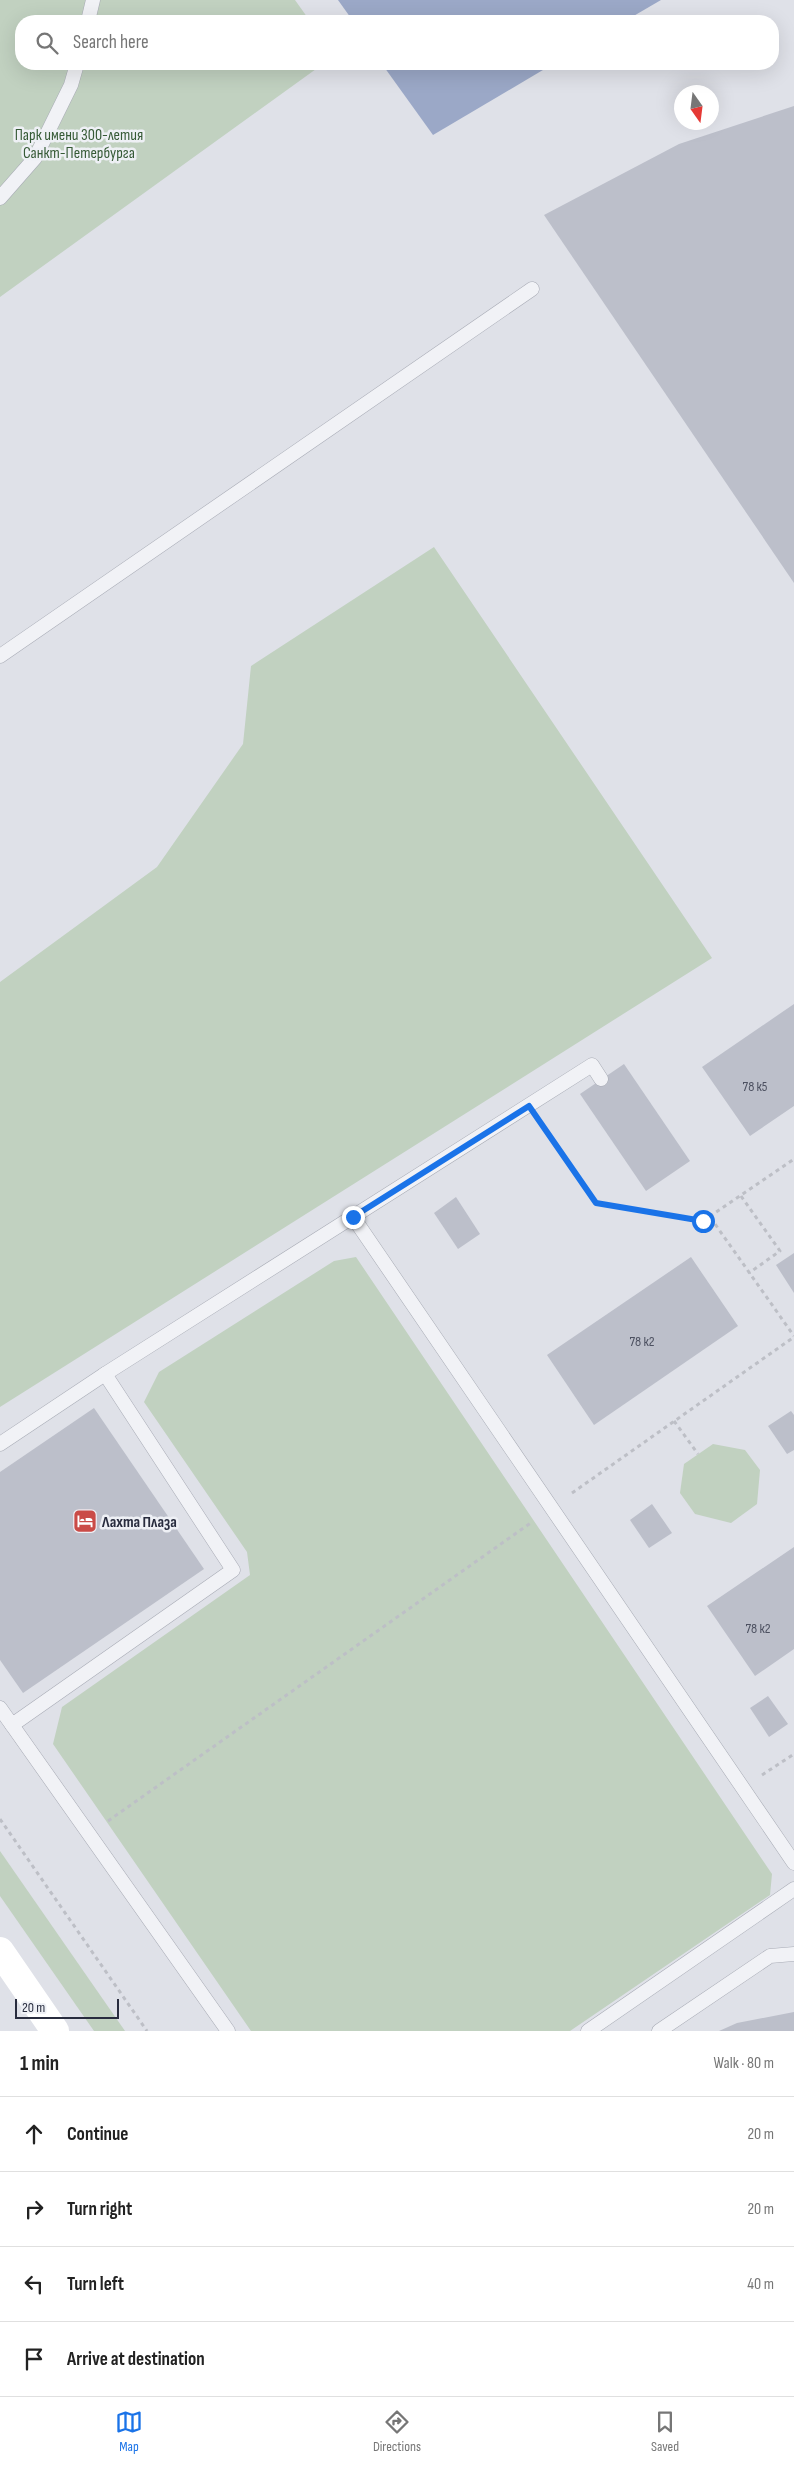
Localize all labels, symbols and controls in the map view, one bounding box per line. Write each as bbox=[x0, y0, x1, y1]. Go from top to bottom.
search box bbox=[15, 15, 779, 70]
icon: search bbox=[33, 29, 61, 57]
text: Search here bbox=[73, 31, 149, 54]
north arrow bbox=[674, 85, 719, 130]
park label: Парк имени 300-летия Санкт-Петербурга bbox=[15, 126, 143, 163]
house number: 78 к5 bbox=[743, 1078, 768, 1095]
route end bbox=[342, 1206, 365, 1229]
route start bbox=[692, 1210, 715, 1233]
house number: 78 к2 bbox=[630, 1333, 655, 1350]
hotel icon: Лахта Плаза bbox=[72, 1508, 98, 1534]
place label: Лахта Плаза bbox=[101, 1513, 177, 1532]
house number: 78 к2 bbox=[746, 1620, 771, 1637]
scale bar bbox=[15, 1996, 119, 2019]
text: 20 m bbox=[22, 1999, 45, 2016]
text: 1 min bbox=[20, 2051, 59, 2076]
text: Walk · 80 m bbox=[714, 2054, 774, 2073]
icon: ahead bbox=[20, 2120, 48, 2148]
text: Continue bbox=[67, 2123, 128, 2146]
text: 20 m bbox=[747, 2125, 774, 2144]
icon: right bbox=[20, 2195, 48, 2223]
text: Turn right bbox=[67, 2198, 132, 2221]
text: 20 m bbox=[747, 2200, 774, 2219]
icon: left bbox=[20, 2270, 48, 2298]
text: Turn left bbox=[67, 2273, 124, 2296]
text: 40 m bbox=[747, 2275, 774, 2294]
icon: arrive bbox=[20, 2345, 48, 2373]
text: Arrive at destination bbox=[67, 2348, 205, 2371]
tab: Map bbox=[115, 2408, 143, 2455]
tab: Directions bbox=[373, 2408, 421, 2455]
tab: Saved bbox=[651, 2408, 679, 2455]

